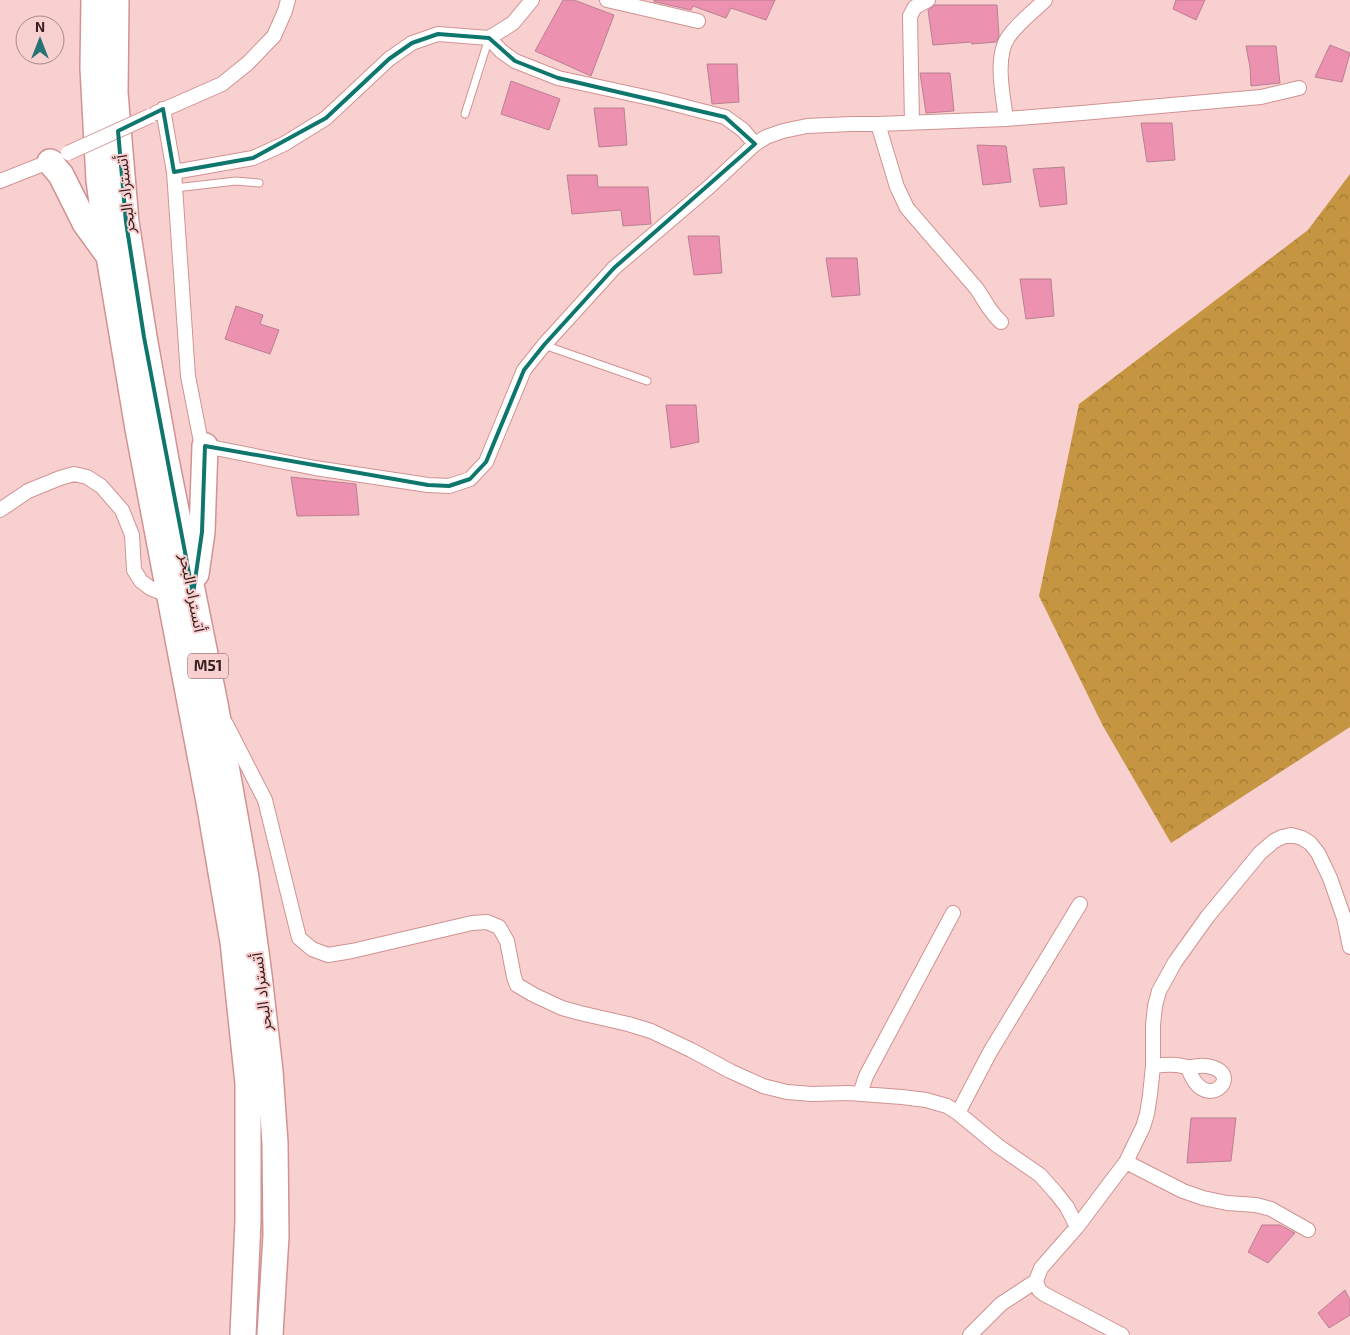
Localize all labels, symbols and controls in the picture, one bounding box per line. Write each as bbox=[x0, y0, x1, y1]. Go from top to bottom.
north arrow bbox=[15, 15, 65, 65]
text: N bbox=[35, 18, 45, 35]
street label: أتستراد البحر bbox=[111, 154, 139, 235]
street label: أتستراد البحر bbox=[175, 551, 210, 634]
road number: M51 bbox=[188, 654, 228, 678]
street label: أتستراد البحر bbox=[246, 952, 276, 1033]

